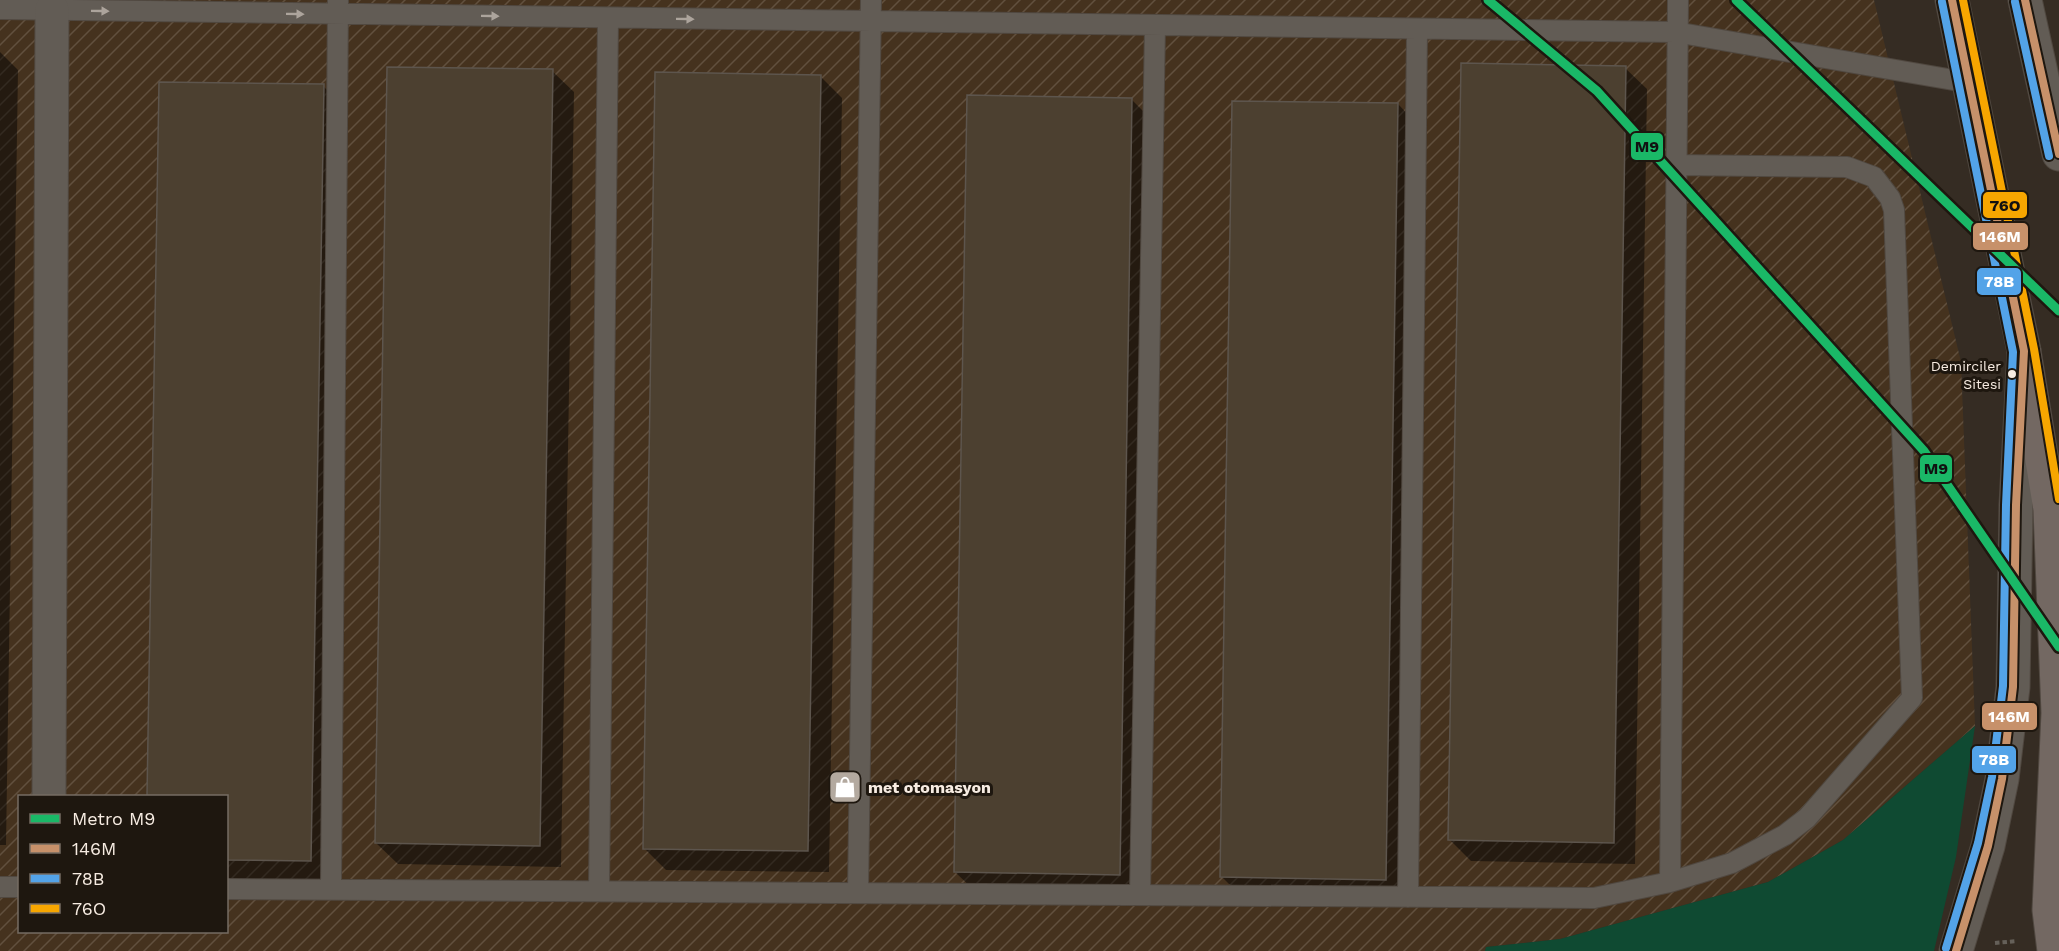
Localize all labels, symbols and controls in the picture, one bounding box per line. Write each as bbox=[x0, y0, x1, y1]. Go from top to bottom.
one-way arrow bbox=[91, 6, 110, 16]
one-way arrow bbox=[286, 9, 305, 18]
one-way arrow bbox=[481, 11, 500, 21]
one-way arrow bbox=[676, 14, 695, 24]
line badge: M9 bbox=[1630, 132, 1664, 161]
text: M9 bbox=[1635, 137, 1659, 156]
line badge: 76O bbox=[1982, 191, 2028, 219]
text: 76O bbox=[1990, 196, 2021, 215]
line badge: 146M bbox=[1972, 222, 2029, 251]
text: 146M bbox=[1979, 227, 2021, 246]
line badge: 78B bbox=[1976, 267, 2022, 296]
text: 78B bbox=[1984, 272, 2014, 291]
place label: Demirciler Sitesi bbox=[1931, 358, 2001, 392]
marker: Demirciler Sitesi bbox=[2006, 368, 2018, 380]
line badge: M9 bbox=[1919, 454, 1953, 483]
text: M9 bbox=[1924, 459, 1948, 478]
line badge: 146M bbox=[1981, 702, 2038, 731]
text: 146M bbox=[1988, 707, 2030, 726]
line badge: 78B bbox=[1971, 745, 2017, 774]
text: 78B bbox=[1979, 750, 2009, 769]
shop icon: met otomasyon bbox=[827, 769, 863, 805]
place label: met otomasyon bbox=[868, 778, 991, 797]
legend bbox=[18, 795, 228, 933]
text: Metro M9 bbox=[72, 808, 155, 829]
text: 146M bbox=[72, 838, 116, 859]
text: 78B bbox=[72, 868, 105, 889]
text: 76O bbox=[72, 898, 106, 919]

